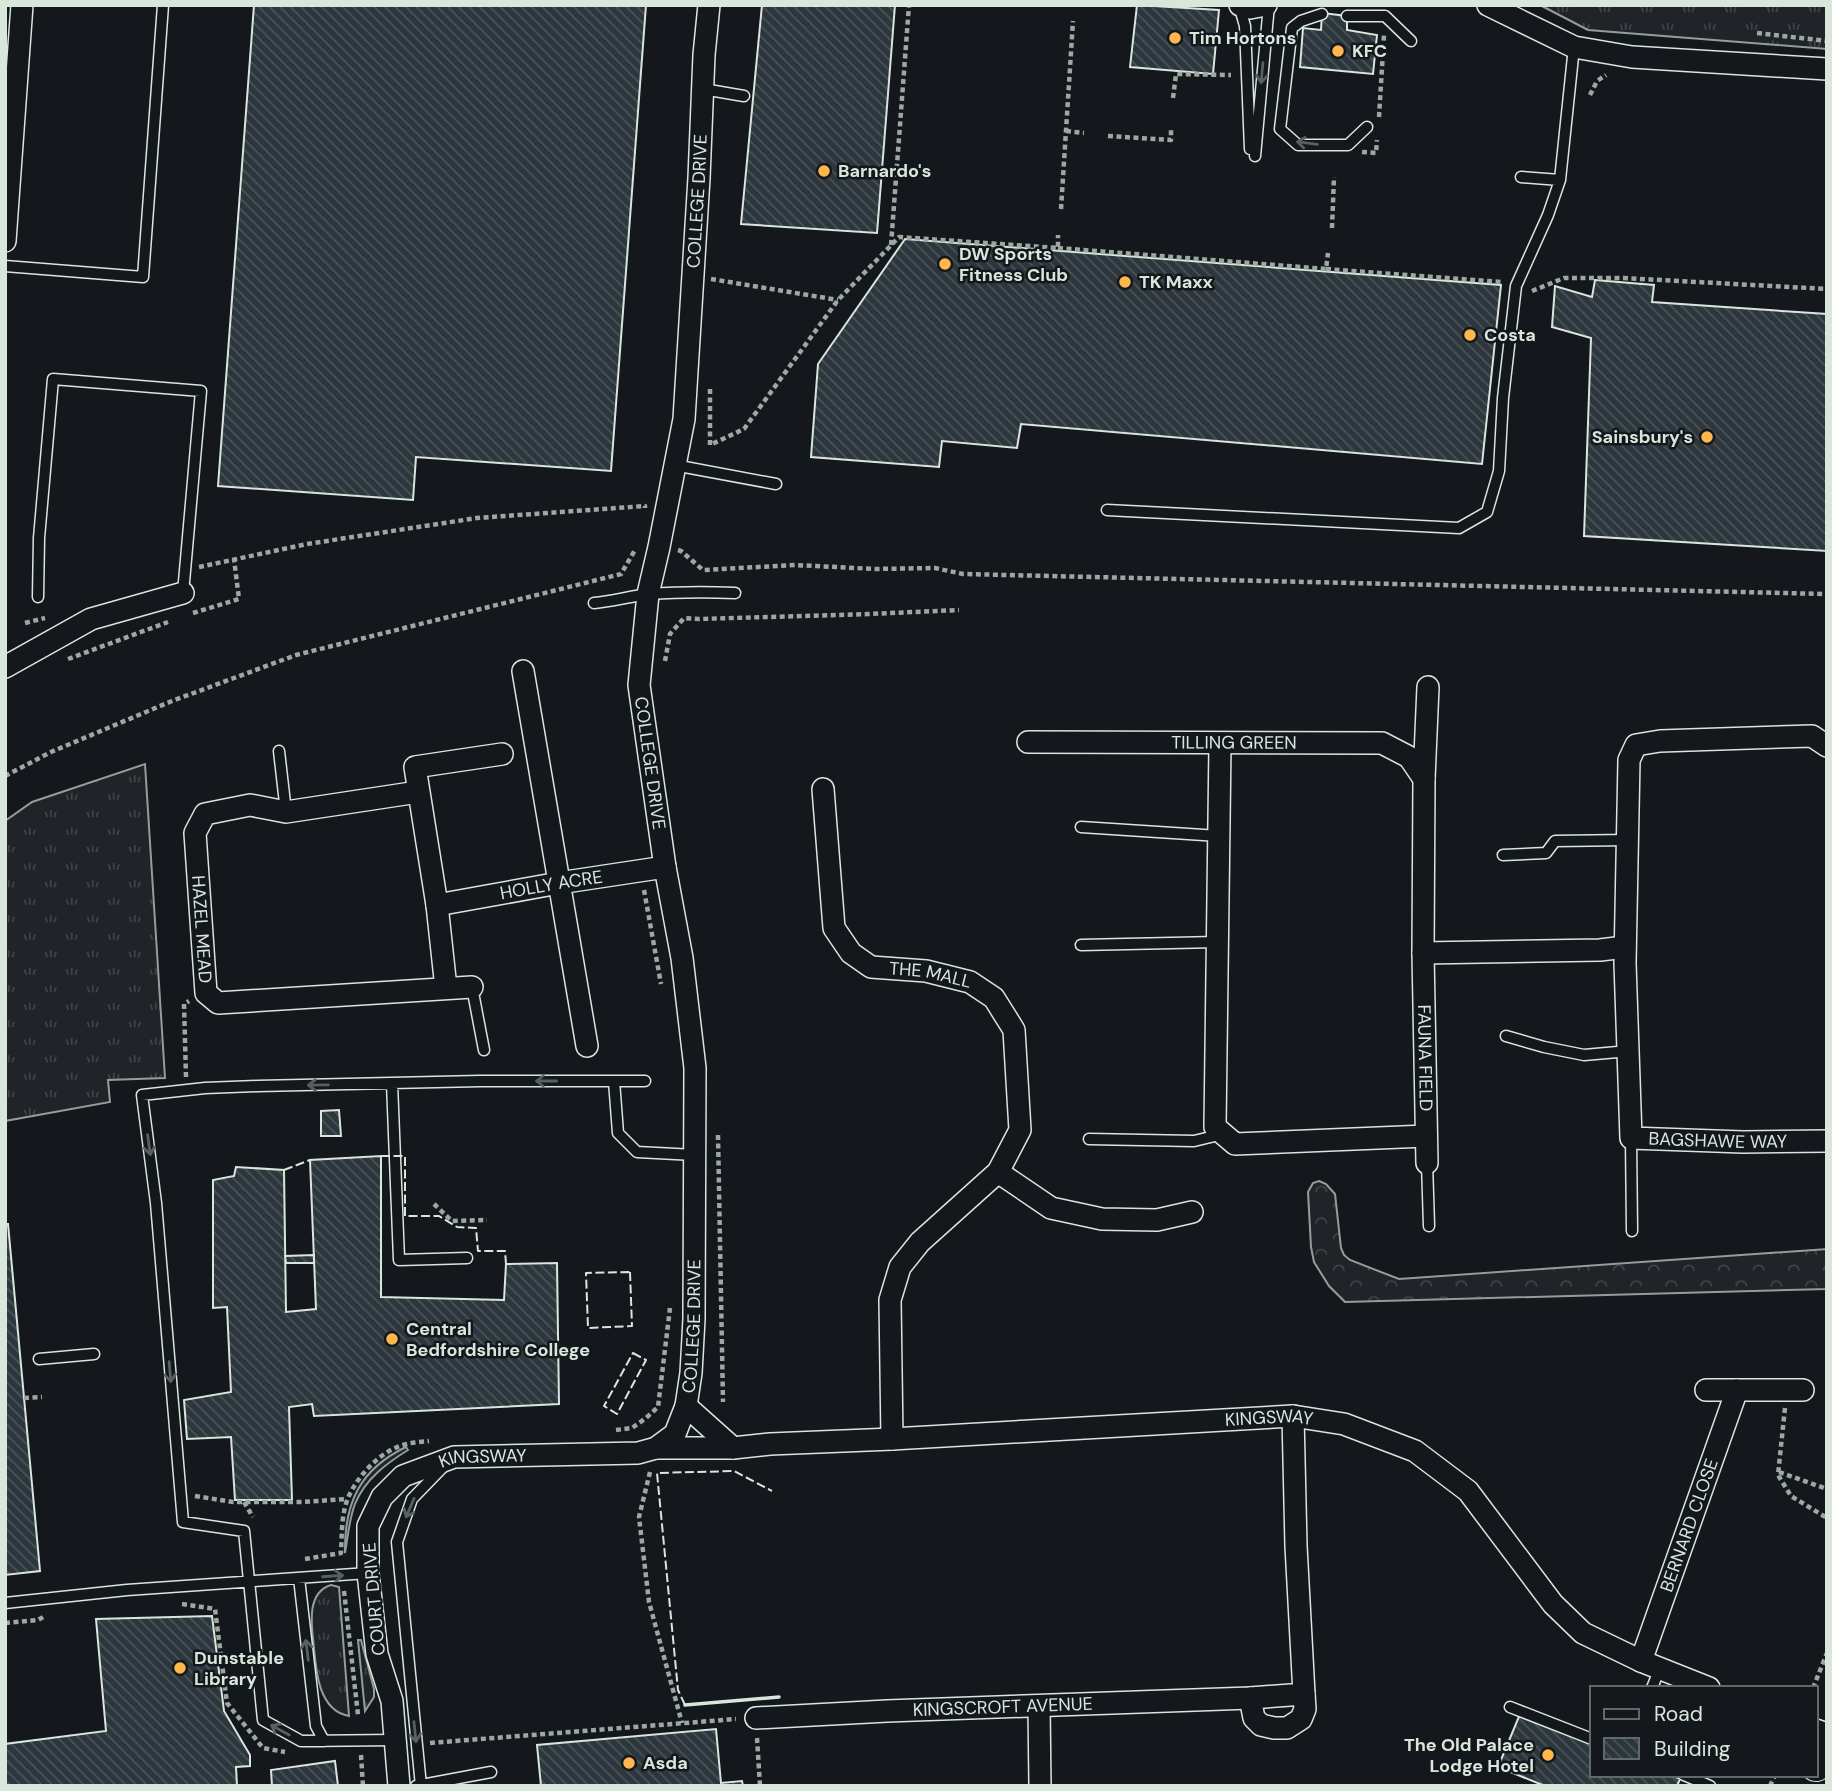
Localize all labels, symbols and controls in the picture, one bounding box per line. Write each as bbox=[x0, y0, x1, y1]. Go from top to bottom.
place label: Tim Hortons bbox=[1189, 26, 1296, 50]
marker: Tim Hortons bbox=[1167, 30, 1183, 46]
place label: KFC bbox=[1352, 39, 1387, 63]
marker: KFC bbox=[1330, 43, 1346, 59]
one-way arrow bbox=[1256, 61, 1269, 84]
street label: COLLEGE DRIVE bbox=[681, 134, 713, 269]
one-way arrow bbox=[1296, 137, 1318, 150]
place label: Barnardo's bbox=[838, 159, 931, 183]
marker: Barnardo's bbox=[816, 163, 832, 179]
place label: DW Sports Fitness Club bbox=[959, 242, 1068, 287]
marker: DW Sports Fitness Club bbox=[937, 256, 953, 272]
place label: TK Maxx bbox=[1139, 270, 1213, 294]
marker: TK Maxx bbox=[1117, 274, 1133, 290]
place label: Costa bbox=[1484, 323, 1536, 347]
marker: Costa bbox=[1462, 327, 1478, 343]
place label: Sainsbury's bbox=[1592, 425, 1693, 449]
marker: Sainsbury's bbox=[1699, 429, 1715, 445]
street label: COLLEGE DRIVE bbox=[629, 695, 671, 831]
street label: TILLING GREEN bbox=[1171, 730, 1297, 755]
street label: HOLLY ACRE bbox=[498, 865, 604, 905]
street label: HAZEL MEAD bbox=[186, 874, 217, 984]
street label: THE MALL bbox=[888, 956, 974, 994]
street label: FAUNA FIELD bbox=[1412, 1004, 1438, 1112]
one-way arrow bbox=[534, 1074, 557, 1088]
one-way arrow bbox=[307, 1078, 330, 1092]
street label: BAGSHAWE WAY bbox=[1648, 1127, 1788, 1154]
one-way arrow bbox=[142, 1134, 155, 1156]
street label: COLLEGE DRIVE bbox=[676, 1259, 706, 1395]
place label: Central Bedfordshire College bbox=[406, 1317, 590, 1362]
marker: Central Bedfordshire College bbox=[384, 1331, 400, 1347]
one-way arrow bbox=[164, 1360, 177, 1383]
street label: KINGSWAY bbox=[1224, 1404, 1315, 1432]
street label: KINGSWAY bbox=[435, 1443, 527, 1474]
street label: BERNARD CLOSE bbox=[1654, 1455, 1724, 1595]
one-way arrow bbox=[402, 1497, 415, 1518]
street label: COURT DRIVE bbox=[357, 1541, 391, 1657]
one-way arrow bbox=[322, 1569, 344, 1582]
one-way arrow bbox=[301, 1639, 314, 1662]
place label: Dunstable Library bbox=[194, 1646, 284, 1691]
marker: Dunstable Library bbox=[172, 1660, 188, 1676]
legend bbox=[1590, 1686, 1818, 1777]
street label: KINGSCROFT AVENUE bbox=[912, 1692, 1093, 1722]
text: Road bbox=[1654, 1700, 1703, 1728]
one-way arrow bbox=[409, 1720, 422, 1743]
one-way arrow bbox=[271, 1723, 291, 1737]
place label: The Old Palace Lodge Hotel bbox=[1404, 1733, 1534, 1778]
text: Building bbox=[1654, 1735, 1731, 1763]
marker: The Old Palace Lodge Hotel bbox=[1540, 1747, 1556, 1763]
place label: Asda bbox=[643, 1751, 688, 1775]
marker: Asda bbox=[621, 1755, 637, 1771]

